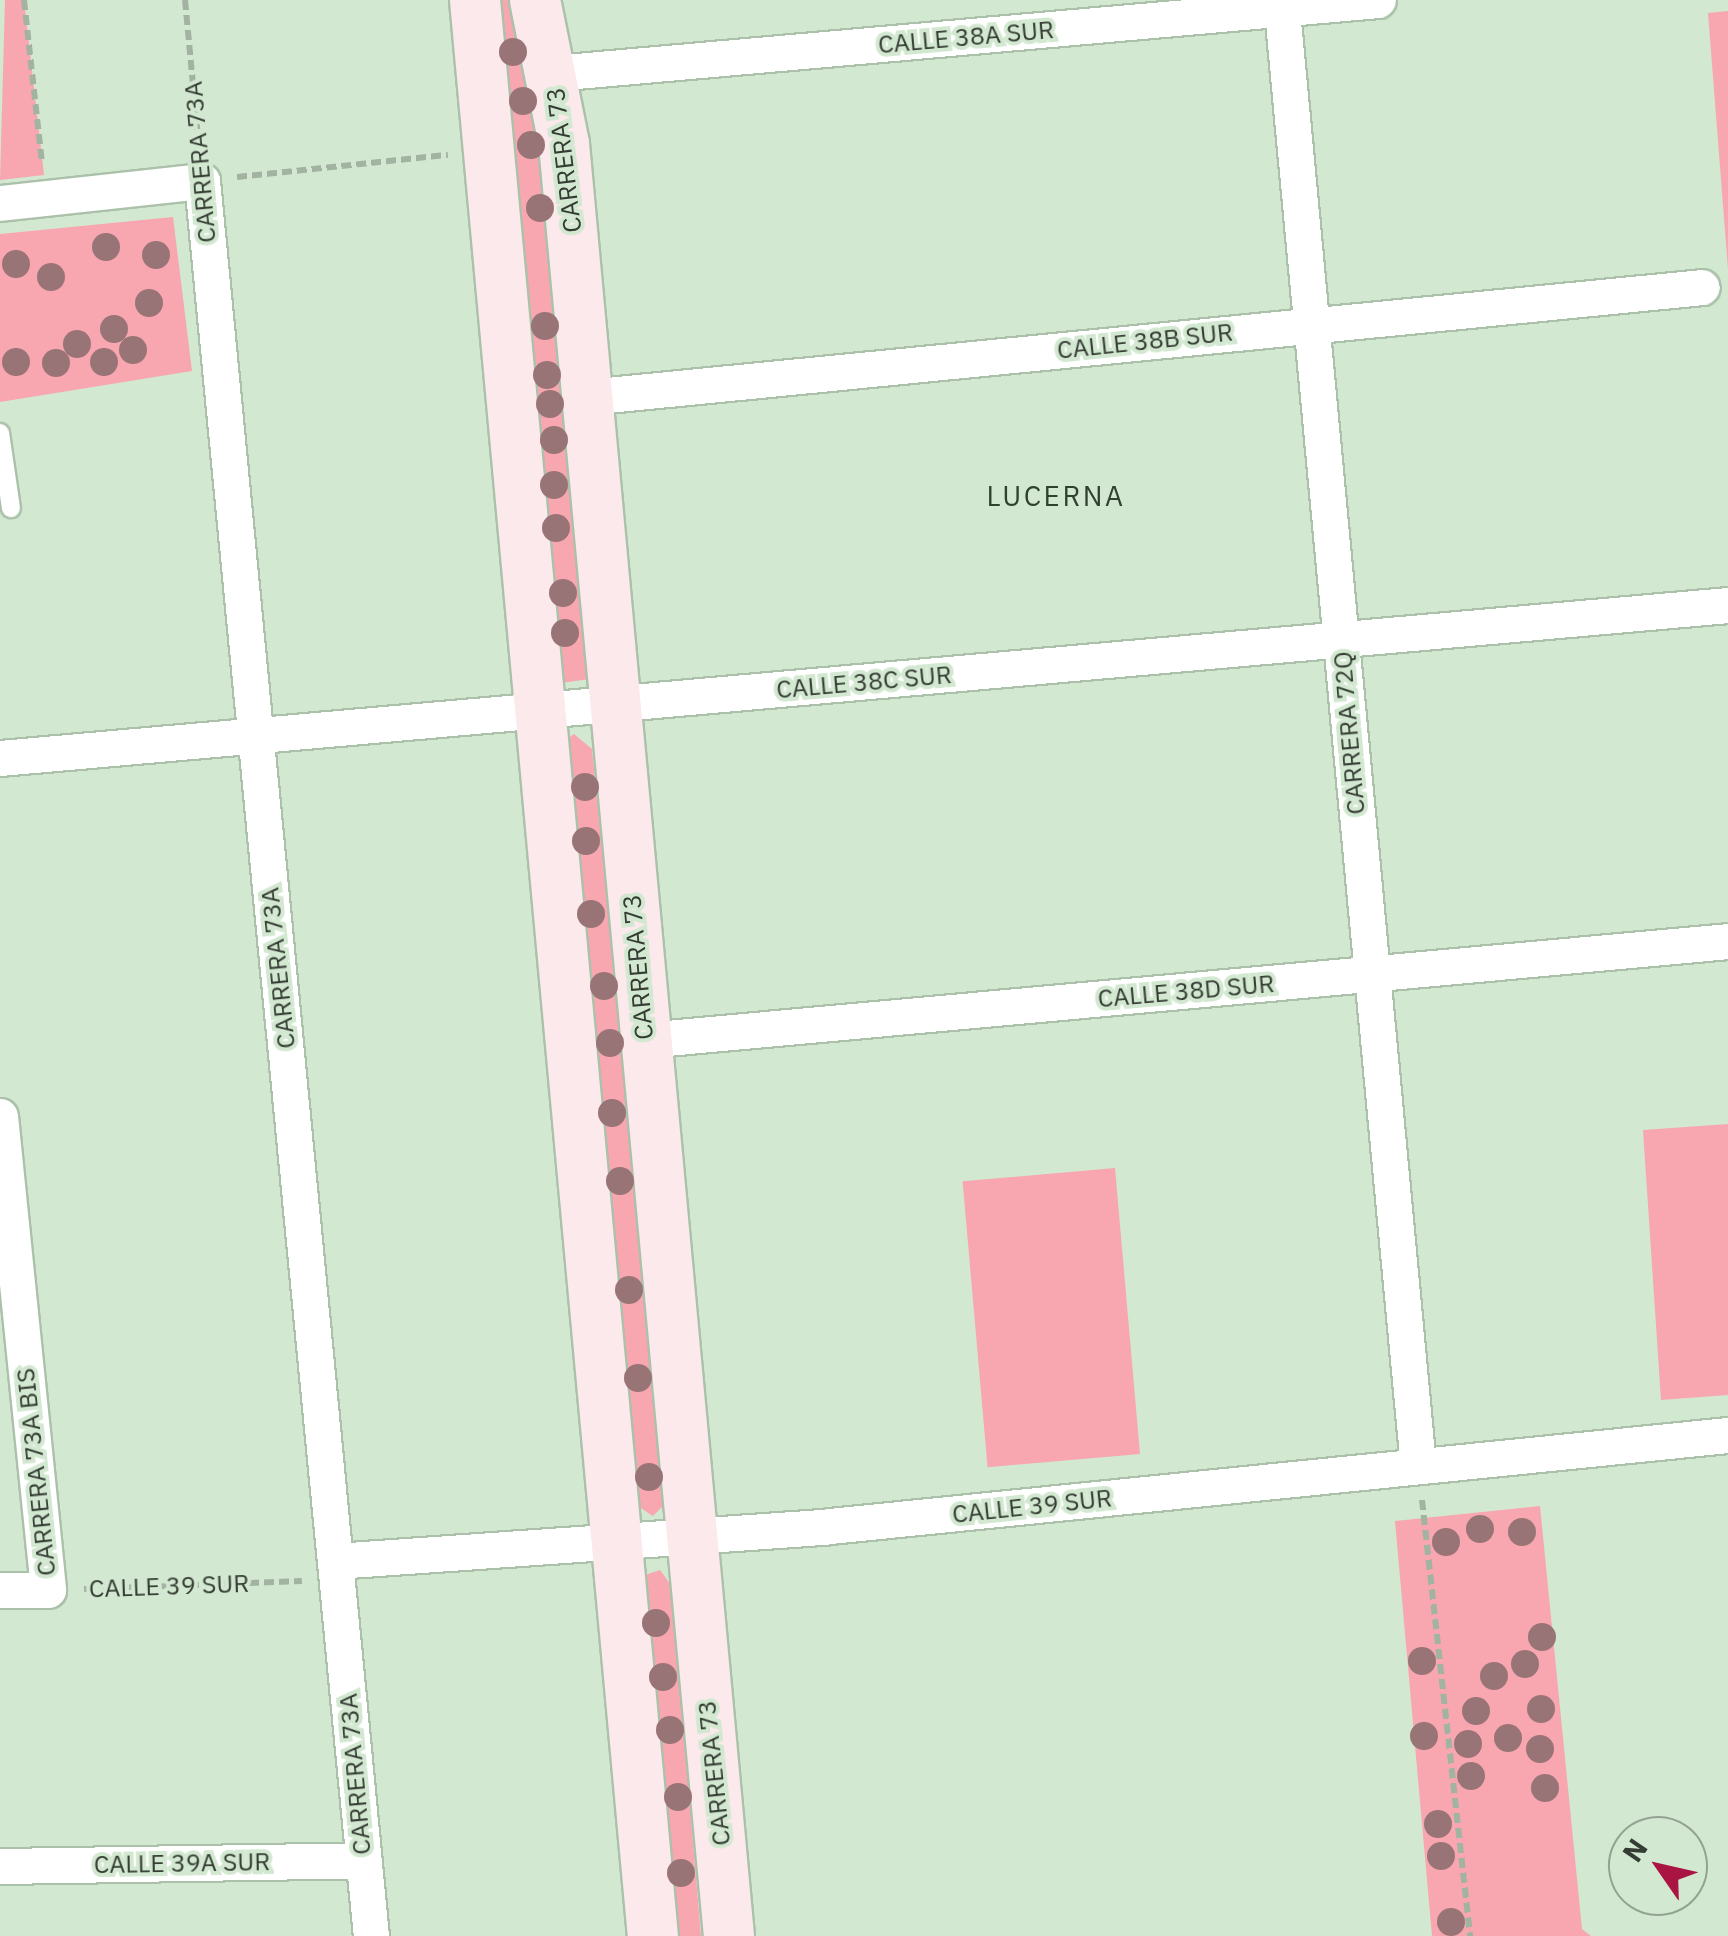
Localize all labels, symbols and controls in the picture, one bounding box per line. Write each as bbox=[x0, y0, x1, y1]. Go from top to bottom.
street label: CALLE 38A SUR bbox=[877, 14, 1055, 60]
street label: CARRERA 73A bbox=[178, 80, 222, 244]
street label: CARRERA 73 bbox=[540, 86, 588, 234]
street label: CALLE 38B SUR bbox=[1056, 317, 1234, 365]
district label: LUCERNA bbox=[986, 479, 1126, 513]
street label: CARRERA 72Q bbox=[1327, 650, 1371, 816]
street label: CALLE 38C SUR bbox=[775, 659, 953, 705]
street label: CARRERA 73A bbox=[255, 886, 301, 1050]
street label: CARRERA 73 bbox=[617, 893, 659, 1041]
street label: CALLE 38D SUR bbox=[1096, 968, 1276, 1014]
street label: CARRERA 73A BIS bbox=[10, 1367, 62, 1577]
street label: CALLE 39 SUR bbox=[951, 1483, 1113, 1529]
street label: CALLE 39 SUR bbox=[88, 1568, 250, 1604]
street label: CARRERA 73A bbox=[333, 1692, 377, 1856]
street label: CARRERA 73 bbox=[691, 1699, 737, 1847]
north arrow bbox=[1608, 1816, 1708, 1916]
text: N bbox=[1613, 1831, 1655, 1869]
street label: CALLE 39A SUR bbox=[94, 1846, 270, 1880]

